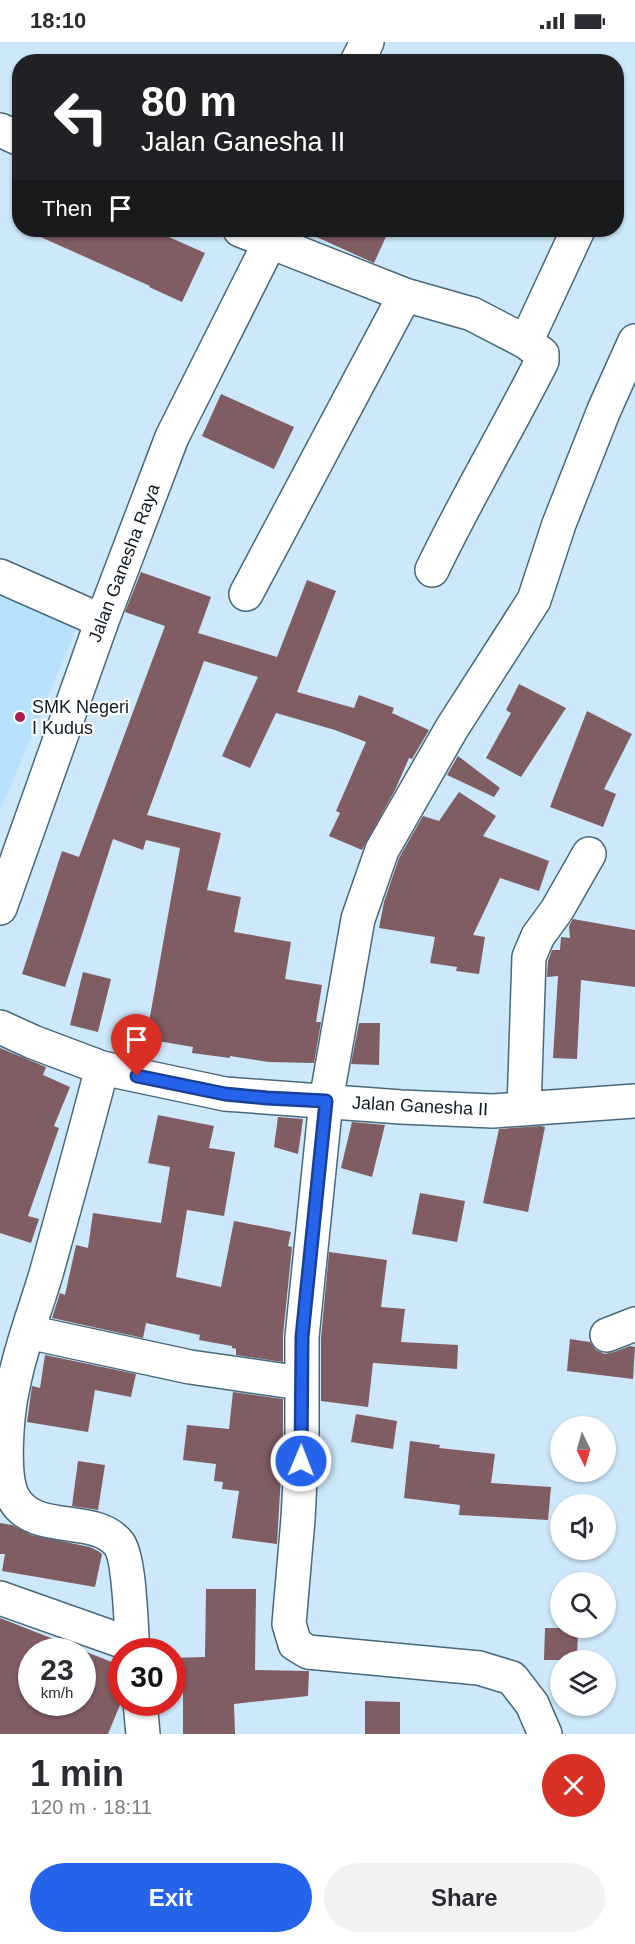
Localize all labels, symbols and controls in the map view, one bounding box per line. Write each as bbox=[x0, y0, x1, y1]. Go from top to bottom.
text: 18:10 bbox=[30, 8, 86, 33]
icon: left bbox=[42, 78, 120, 156]
text: 80 m bbox=[141, 78, 237, 125]
text: Jalan Ganesha II bbox=[141, 127, 345, 157]
icon: arrive bbox=[104, 192, 137, 225]
text: Then bbox=[42, 196, 92, 221]
street label: Jalan Ganesha Raya bbox=[85, 480, 164, 645]
place label: SMK Negeri I Kudus bbox=[32, 697, 129, 738]
marker: SMK Negeri I Kudus bbox=[13, 710, 27, 724]
pin bbox=[111, 1014, 162, 1076]
icon: arrive bbox=[120, 1023, 153, 1056]
street label: Jalan Ganesha II bbox=[352, 1092, 488, 1120]
north arrow bbox=[550, 1416, 616, 1482]
map controls bbox=[550, 1416, 616, 1716]
position arrow bbox=[269, 1429, 333, 1493]
button: sound bbox=[550, 1494, 616, 1560]
button: search bbox=[550, 1572, 616, 1638]
speed limit sign: 30 bbox=[108, 1638, 186, 1716]
button: layers bbox=[550, 1650, 616, 1716]
text: 23 bbox=[40, 1653, 74, 1686]
text: km/h bbox=[41, 1684, 73, 1701]
text: 1 min bbox=[30, 1753, 124, 1794]
button: close bbox=[542, 1754, 605, 1817]
text: 120 m · 18:11 bbox=[30, 1796, 152, 1818]
button: Exit bbox=[30, 1863, 312, 1932]
button: Share bbox=[324, 1863, 605, 1932]

